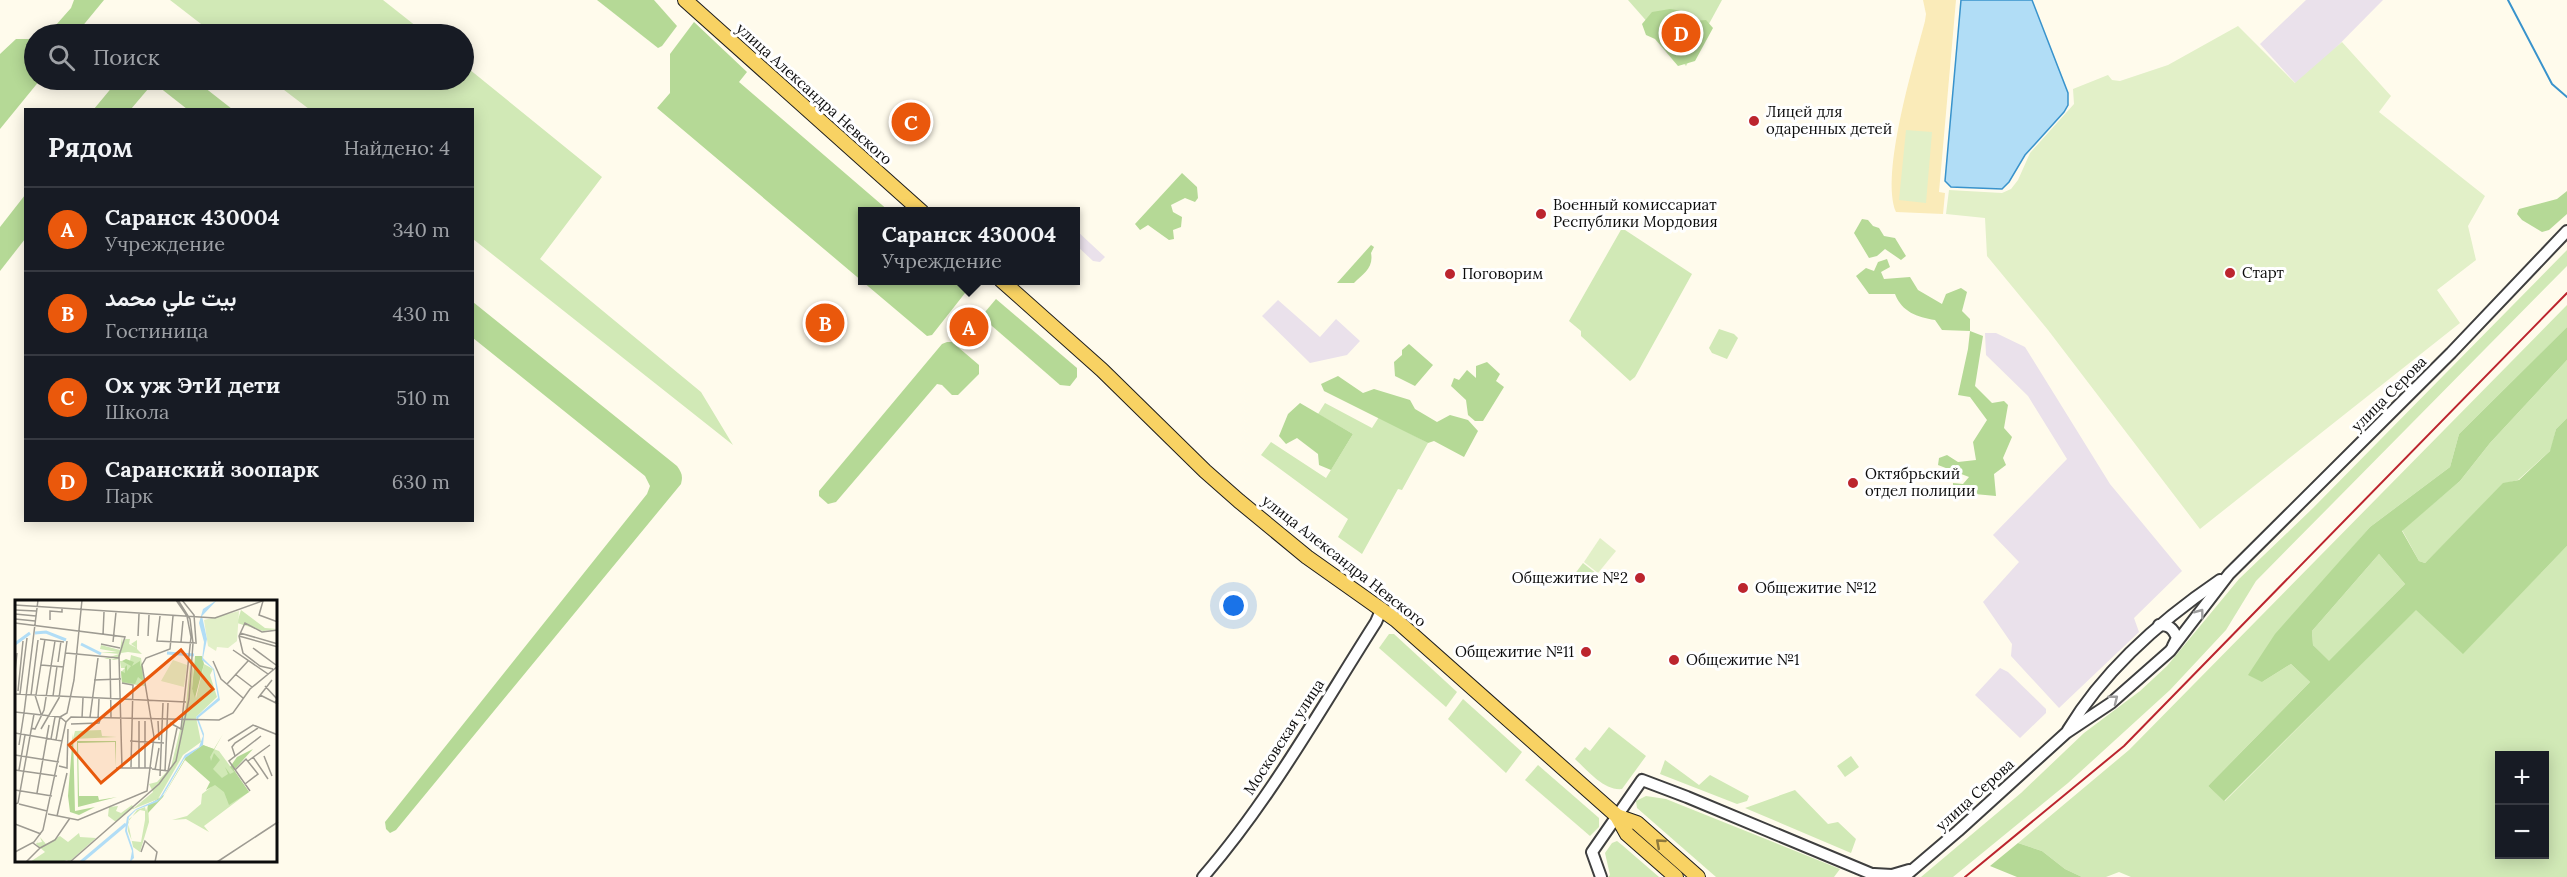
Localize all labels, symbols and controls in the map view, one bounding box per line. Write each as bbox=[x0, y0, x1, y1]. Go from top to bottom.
pin: D bbox=[1662, 10, 1700, 56]
street label: улица Александра Невского bbox=[732, 19, 896, 169]
search box bbox=[24, 24, 474, 90]
icon: search bbox=[45, 41, 78, 74]
text: Поиск bbox=[93, 43, 159, 71]
pin: C bbox=[892, 100, 930, 144]
place label: Лицей для одаренных детей bbox=[1766, 102, 1892, 138]
marker: Лицей для одаренных детей bbox=[1747, 114, 1761, 128]
text: Рядом bbox=[48, 131, 133, 164]
text: Найдено: 4 bbox=[344, 135, 450, 160]
place label: Военный комиссариат Республики Мордовия bbox=[1553, 195, 1718, 231]
text: Саранск 430004 bbox=[105, 203, 280, 231]
popup bbox=[858, 207, 1080, 285]
marker: Военный комиссариат Республики Мордовия bbox=[1534, 207, 1548, 221]
text: A bbox=[61, 217, 74, 242]
text: 340 m bbox=[392, 217, 450, 242]
text: Саранск 430004 bbox=[882, 220, 1056, 248]
text: Учреждение bbox=[105, 231, 225, 256]
text: Учреждение bbox=[882, 248, 1002, 273]
place label: Старт bbox=[2242, 263, 2285, 282]
place label: Поговорим bbox=[1462, 264, 1543, 283]
marker: Старт bbox=[2223, 266, 2237, 280]
marker: Поговорим bbox=[1443, 267, 1457, 281]
text: بيت علي محمد bbox=[105, 284, 237, 312]
pin: B bbox=[806, 300, 844, 346]
text: B bbox=[61, 301, 74, 326]
text: 430 m bbox=[392, 301, 450, 326]
pin: A bbox=[950, 304, 988, 350]
text: Гостиница bbox=[105, 318, 208, 343]
street label: улица Серова bbox=[2347, 352, 2431, 435]
text: Ох уж ЭтИ дети bbox=[105, 371, 280, 399]
text: C bbox=[61, 385, 74, 410]
text: 510 m bbox=[396, 385, 450, 410]
text: Школа bbox=[105, 399, 169, 424]
text: Саранский зоопарк bbox=[105, 455, 319, 483]
place label: Октябрьский отдел полиции bbox=[1865, 464, 1975, 500]
text: D bbox=[60, 469, 75, 494]
text: 630 m bbox=[392, 469, 450, 494]
marker: Октябрьский отдел полиции bbox=[1846, 476, 1860, 490]
text: Парк bbox=[105, 483, 153, 508]
street label: улица Александра Невского bbox=[1258, 491, 1430, 631]
place label: Общежитие №2 bbox=[1512, 568, 1628, 587]
marker: Общежитие №2 bbox=[1633, 571, 1647, 585]
place label: Общежитие №12 bbox=[1755, 578, 1877, 597]
marker: Общежитие №12 bbox=[1736, 581, 1750, 595]
your location bbox=[1219, 591, 1248, 620]
inset map bbox=[15, 600, 278, 862]
one-way arrow bbox=[2192, 608, 2203, 619]
place label: Общежитие №11 bbox=[1455, 642, 1574, 661]
marker: Общежитие №11 bbox=[1579, 645, 1593, 659]
place label: Общежитие №1 bbox=[1686, 650, 1800, 669]
marker: Общежитие №1 bbox=[1667, 653, 1681, 667]
street label: Московская улица bbox=[1239, 675, 1328, 798]
one-way arrow bbox=[2107, 696, 2118, 707]
map controls bbox=[2495, 751, 2549, 859]
button: + bbox=[2495, 751, 2549, 805]
street label: улица Серова bbox=[1932, 754, 2018, 835]
button: − bbox=[2495, 805, 2549, 859]
one-way arrow bbox=[1656, 839, 1667, 850]

